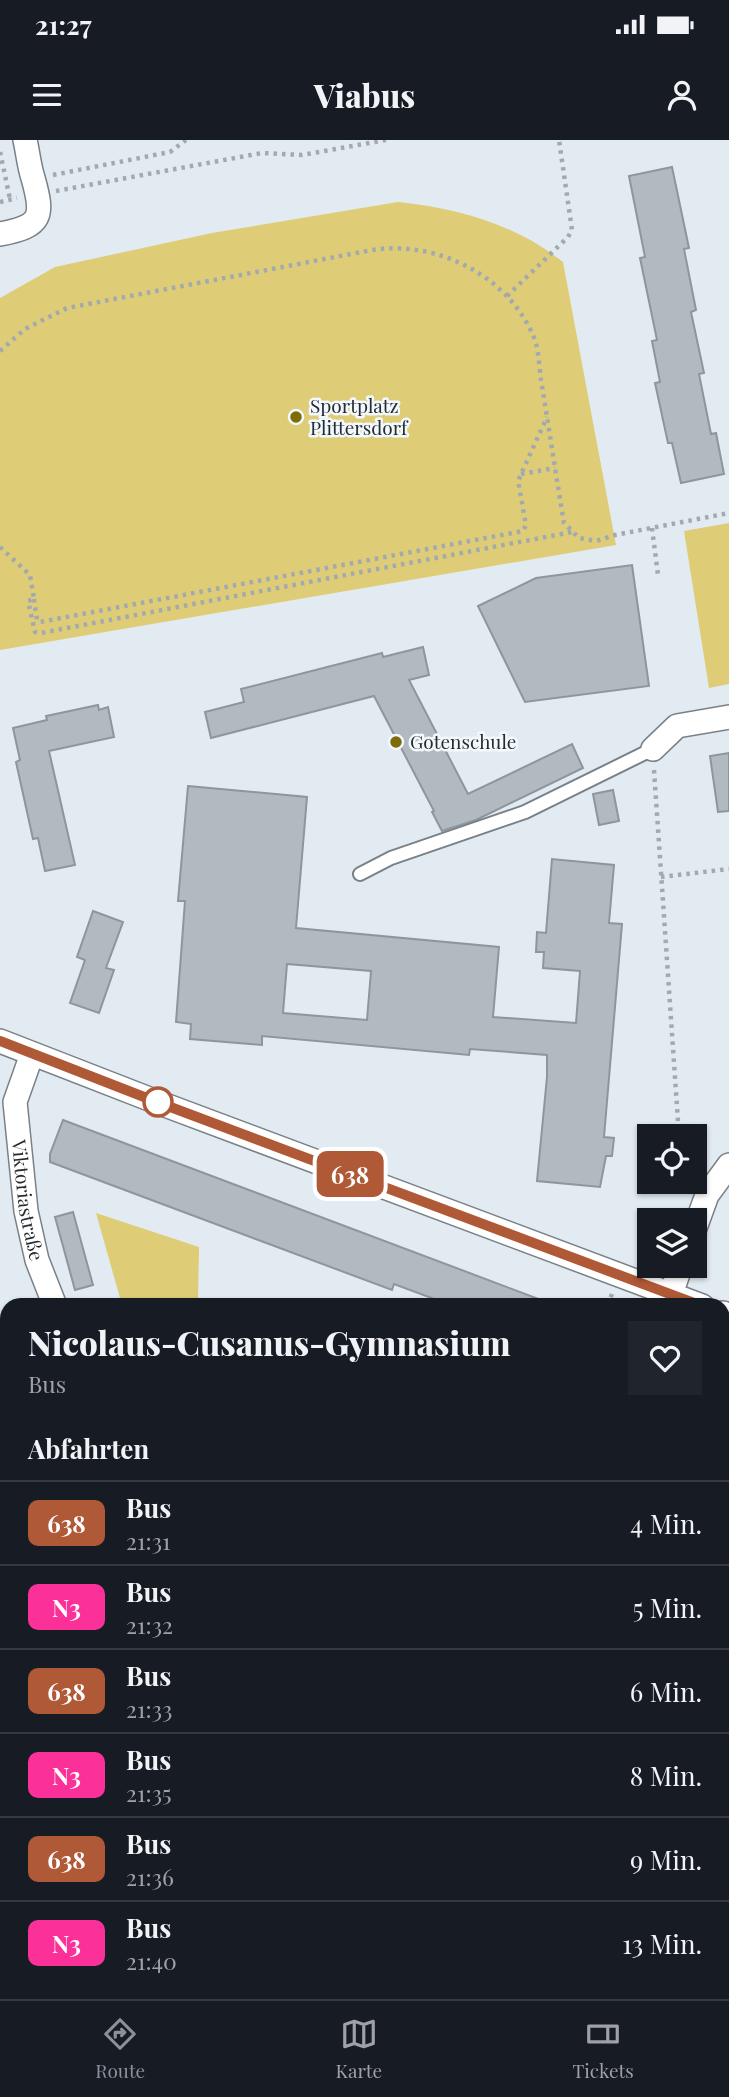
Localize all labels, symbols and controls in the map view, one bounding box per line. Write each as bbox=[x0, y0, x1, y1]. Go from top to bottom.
text: 21:27 bbox=[35, 7, 92, 42]
text: Viabus bbox=[314, 73, 415, 116]
icon: menu bbox=[28, 76, 66, 114]
icon: person bbox=[663, 76, 701, 114]
place label: Sportplatz Plittersdorf bbox=[310, 392, 409, 440]
marker: Sportplatz Plittersdorf bbox=[288, 409, 304, 425]
place label: Gotenschule bbox=[410, 728, 516, 754]
marker: Gotenschule bbox=[388, 734, 404, 750]
unlabelled marker bbox=[143, 1087, 173, 1117]
map controls bbox=[637, 1124, 707, 1278]
button: locate bbox=[637, 1124, 707, 1194]
street label: Viktoriastraße bbox=[7, 1137, 51, 1263]
line badge: 638 bbox=[310, 1151, 390, 1197]
text: 638 bbox=[331, 1158, 369, 1190]
button: layers bbox=[637, 1208, 707, 1278]
text: Nicolaus-Cusanus-Gymnasium bbox=[28, 1320, 510, 1364]
button: heart bbox=[628, 1321, 702, 1395]
text: Bus bbox=[28, 1368, 66, 1399]
text: Abfahrten bbox=[28, 1431, 149, 1466]
text: Bus bbox=[126, 1490, 171, 1525]
text: 4 Min. bbox=[630, 1506, 702, 1541]
text: 638 bbox=[47, 1507, 86, 1539]
text: 21:31 bbox=[126, 1525, 171, 1556]
text: Bus bbox=[126, 1574, 171, 1609]
text: 5 Min. bbox=[633, 1590, 702, 1625]
text: N3 bbox=[52, 1591, 81, 1623]
text: 21:32 bbox=[126, 1609, 173, 1640]
text: Bus bbox=[126, 1658, 171, 1693]
text: 6 Min. bbox=[630, 1674, 702, 1709]
text: 638 bbox=[47, 1675, 86, 1707]
text: 21:33 bbox=[126, 1693, 172, 1724]
text: Bus bbox=[126, 1742, 171, 1777]
text: 8 Min. bbox=[630, 1758, 702, 1793]
text: N3 bbox=[52, 1759, 81, 1791]
text: 21:35 bbox=[126, 1777, 172, 1808]
text: Bus bbox=[126, 1826, 171, 1861]
text: 9 Min. bbox=[630, 1842, 702, 1877]
text: 638 bbox=[47, 1843, 86, 1875]
text: 21:36 bbox=[126, 1861, 174, 1892]
text: Bus bbox=[126, 1910, 171, 1945]
text: 13 Min. bbox=[622, 1926, 702, 1961]
text: N3 bbox=[52, 1927, 81, 1959]
text: 21:40 bbox=[126, 1945, 177, 1976]
tab: Route bbox=[95, 2015, 145, 2083]
tab: Karte bbox=[336, 2015, 382, 2083]
tab: Tickets bbox=[572, 2015, 634, 2083]

